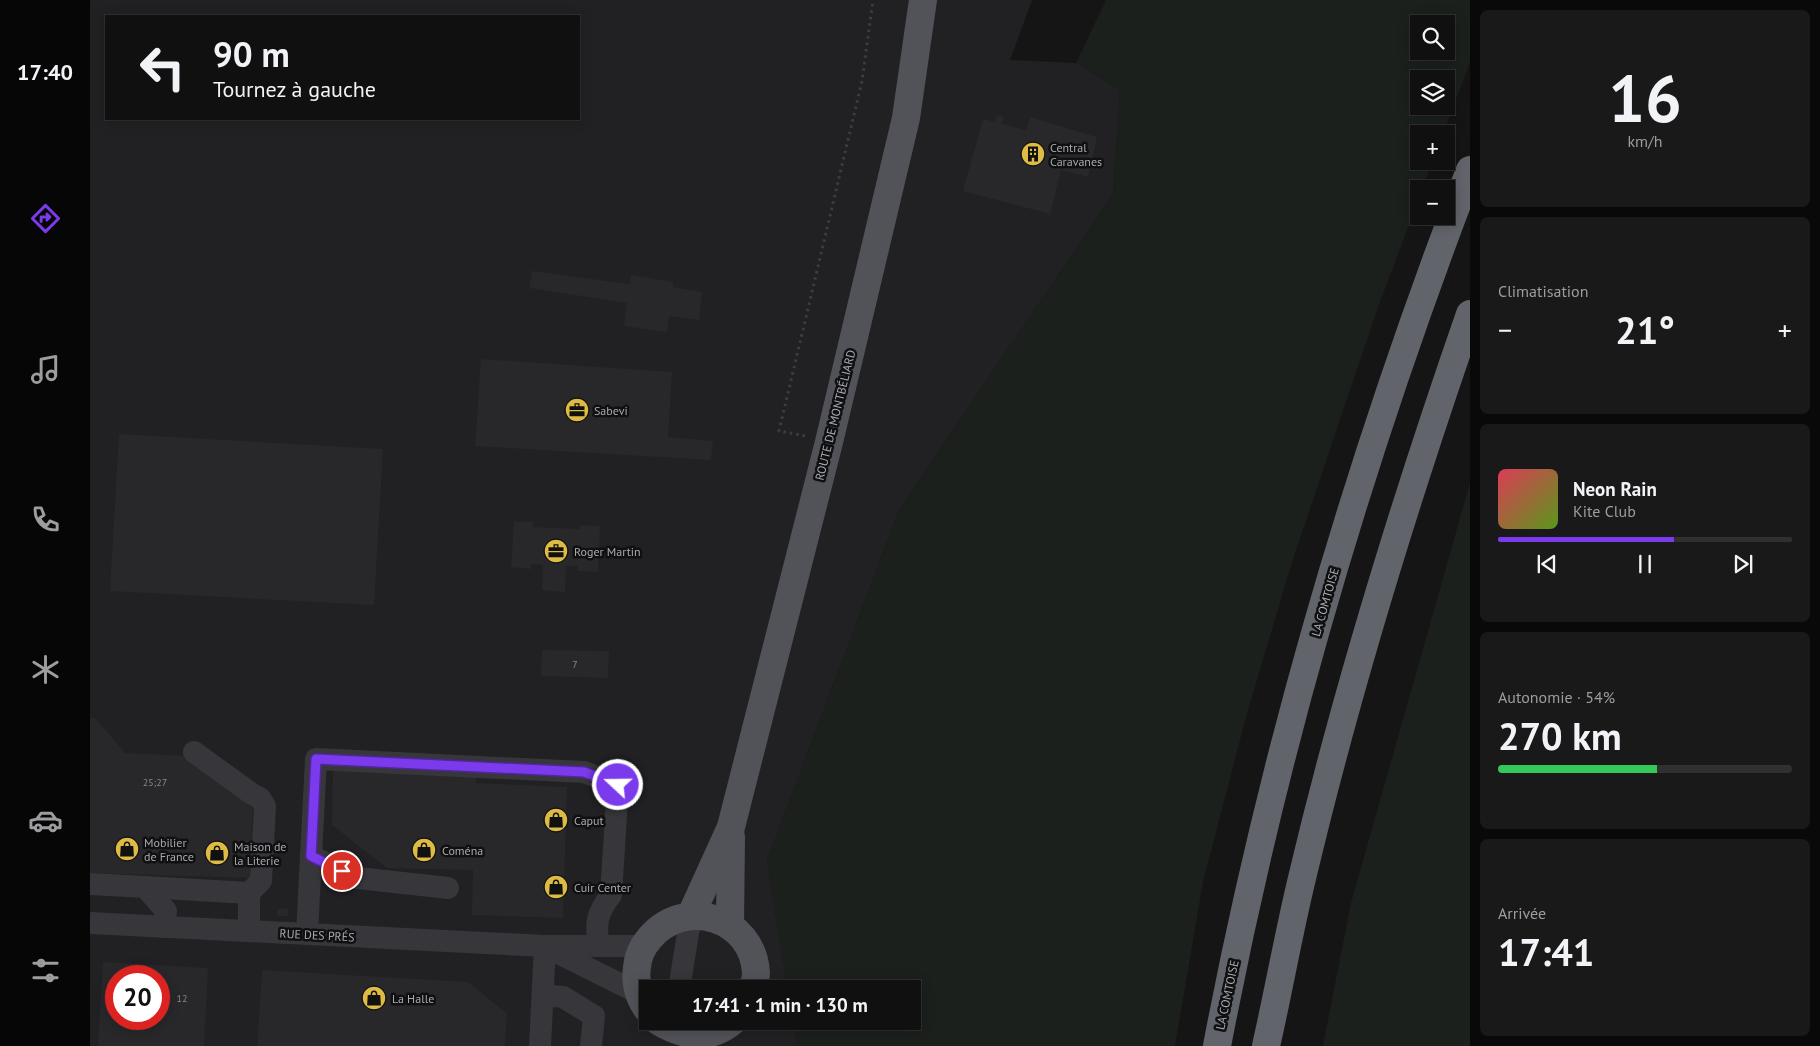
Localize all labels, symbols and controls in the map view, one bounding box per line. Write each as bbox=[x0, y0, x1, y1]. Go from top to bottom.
map controls bbox=[1410, 15, 1455, 225]
button: search bbox=[1410, 15, 1455, 60]
text: 90 m bbox=[213, 31, 290, 77]
icon: left bbox=[130, 35, 195, 100]
text: 16 bbox=[1608, 56, 1682, 140]
text: 17:40 bbox=[17, 58, 73, 86]
button: layers bbox=[1410, 70, 1455, 115]
text: Tournez à gauche bbox=[213, 75, 376, 103]
button: + bbox=[1410, 125, 1455, 170]
text: km/h bbox=[1627, 131, 1663, 151]
place label: Central Caravanes bbox=[1050, 140, 1102, 169]
building icon: Central Caravanes bbox=[1020, 141, 1046, 167]
button: − bbox=[1410, 180, 1455, 225]
icon: directions bbox=[28, 201, 63, 236]
text: Climatisation bbox=[1498, 281, 1588, 301]
text: 21° bbox=[1615, 305, 1675, 354]
text: − bbox=[1498, 311, 1512, 348]
text: + bbox=[1778, 311, 1792, 348]
street label: ROUTE DE MONTBÉLIARD bbox=[812, 348, 859, 482]
icon: music bbox=[28, 352, 63, 387]
office icon: Sabevi bbox=[564, 397, 590, 423]
place label: Sabevi bbox=[594, 403, 628, 418]
text: Neon Rain bbox=[1573, 477, 1657, 501]
text: Kite Club bbox=[1573, 501, 1636, 521]
icon: phone bbox=[28, 502, 63, 537]
office icon: Roger Martin bbox=[543, 538, 569, 564]
place label: Roger Martin bbox=[574, 544, 641, 559]
icon: previous bbox=[1533, 550, 1561, 578]
icon: pause bbox=[1631, 550, 1659, 578]
icon: next bbox=[1729, 550, 1757, 578]
street label: LA COMTOISE bbox=[1308, 566, 1342, 638]
icon: climate bbox=[28, 652, 63, 687]
house number: 7 bbox=[572, 658, 578, 671]
text: Autonomie · 54% bbox=[1498, 687, 1615, 707]
text: 270 km bbox=[1498, 711, 1622, 760]
position arrow bbox=[591, 758, 643, 810]
house number: 25;27 bbox=[143, 776, 167, 789]
icon: car bbox=[28, 803, 63, 838]
shop icon: Caput bbox=[543, 807, 569, 833]
place label: Caput bbox=[574, 813, 604, 828]
place label: Mobilier de France bbox=[144, 835, 194, 864]
shop icon: Mobilier de France bbox=[114, 836, 140, 862]
shop icon: Coména bbox=[411, 837, 437, 863]
place label: Maison de la Literie bbox=[234, 839, 286, 868]
shop icon: Maison de la Literie bbox=[204, 840, 230, 866]
place label: Coména bbox=[442, 843, 483, 858]
pin bbox=[321, 850, 363, 892]
icon: arrive bbox=[328, 857, 356, 885]
shop icon: Cuir Center bbox=[543, 874, 569, 900]
place label: Cuir Center bbox=[574, 880, 631, 895]
text: Arrivée bbox=[1498, 903, 1546, 923]
street label: RUE DES PRÉS bbox=[279, 926, 355, 944]
text: 17:41 bbox=[1498, 927, 1594, 976]
icon: filters bbox=[28, 953, 63, 988]
street label: LA COMTOISE bbox=[1212, 959, 1242, 1031]
speed limit sign: 20 bbox=[105, 965, 170, 1030]
shop icon: La Halle bbox=[361, 985, 387, 1011]
place label: La Halle bbox=[392, 991, 434, 1006]
house number: 12 bbox=[177, 992, 187, 1005]
text: 17:41 · 1 min · 130 m bbox=[692, 993, 868, 1017]

